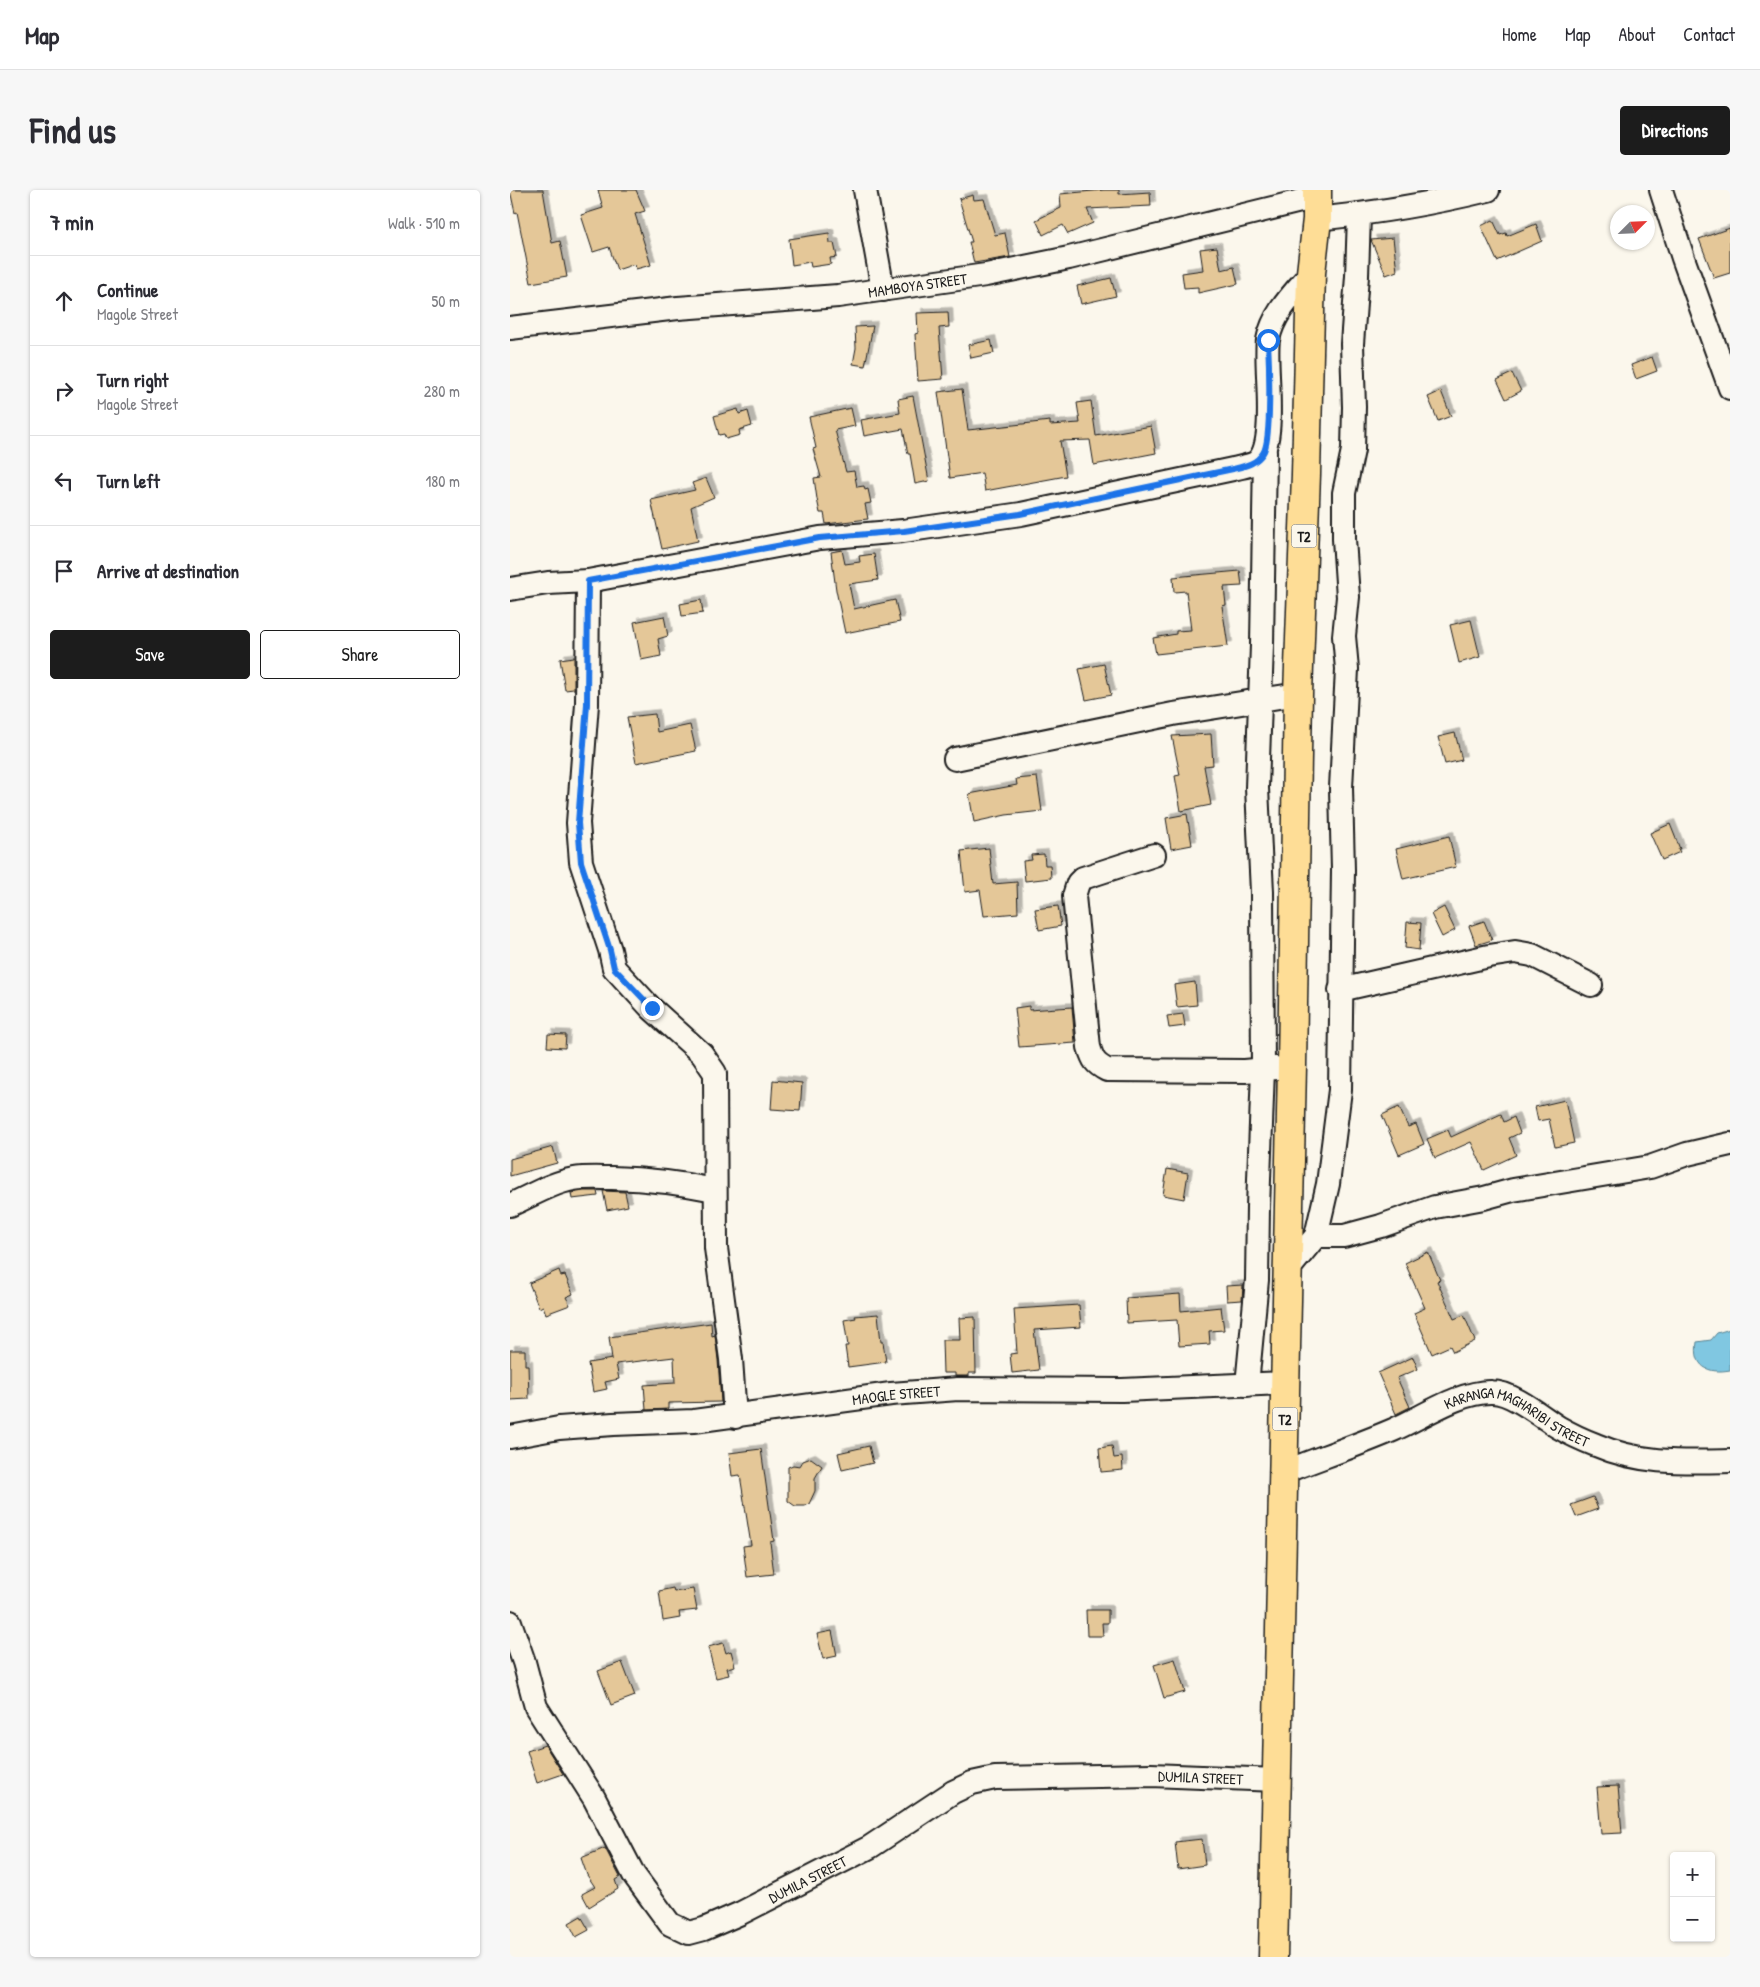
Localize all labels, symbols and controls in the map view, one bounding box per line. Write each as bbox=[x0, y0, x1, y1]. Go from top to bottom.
text: Map bbox=[25, 19, 59, 51]
text: Home bbox=[1502, 22, 1537, 47]
text: Map bbox=[1565, 22, 1590, 47]
text: About bbox=[1618, 22, 1655, 47]
text: Contact bbox=[1683, 22, 1735, 47]
button: Directions bbox=[1620, 106, 1730, 155]
text: Find us bbox=[30, 107, 116, 154]
north arrow bbox=[1610, 205, 1655, 250]
text: 7 min bbox=[50, 208, 94, 237]
text: Walk · 510 m bbox=[388, 212, 460, 234]
street label: MAMBOYA STREET bbox=[867, 267, 969, 302]
text: Continue bbox=[97, 277, 158, 303]
icon: ahead bbox=[50, 287, 78, 315]
text: 50 m bbox=[432, 290, 460, 312]
text: Magole Street bbox=[97, 303, 178, 325]
route start bbox=[1257, 329, 1280, 352]
text: Turn right bbox=[97, 367, 168, 393]
icon: right bbox=[50, 377, 78, 405]
text: 280 m bbox=[424, 380, 460, 402]
text: Magole Street bbox=[97, 393, 178, 415]
icon: left bbox=[50, 467, 78, 495]
text: Turn left bbox=[97, 468, 160, 494]
text: 180 m bbox=[426, 470, 460, 492]
road number: T2 bbox=[1292, 524, 1316, 548]
icon: arrive bbox=[50, 557, 78, 585]
text: Arrive at destination bbox=[97, 558, 239, 584]
button: Save bbox=[50, 630, 250, 679]
button: Share bbox=[260, 630, 460, 679]
route end bbox=[641, 997, 664, 1020]
street label: MAOGLE STREET bbox=[851, 1380, 942, 1410]
street label: KARANGA MAGHARIBI STREET bbox=[1440, 1381, 1594, 1452]
road number: T2 bbox=[1272, 1408, 1298, 1430]
street label: DUMILA STREET bbox=[1158, 1765, 1245, 1789]
street label: DUMILA STREET bbox=[765, 1850, 851, 1908]
map controls bbox=[1670, 1852, 1715, 1942]
button: + bbox=[1670, 1852, 1715, 1897]
button: − bbox=[1670, 1897, 1715, 1942]

